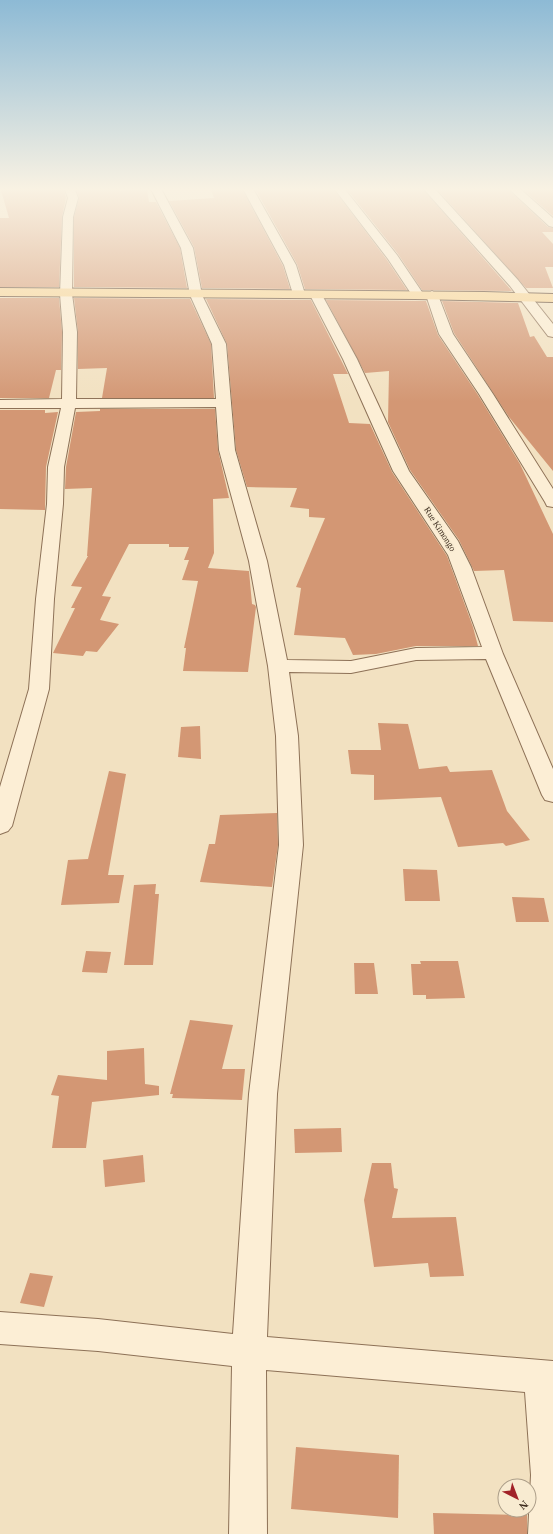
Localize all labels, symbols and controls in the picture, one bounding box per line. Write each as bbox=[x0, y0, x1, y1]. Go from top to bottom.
street label: Rue Kimongo bbox=[422, 505, 458, 553]
north arrow bbox=[497, 1478, 537, 1518]
text: N bbox=[517, 1498, 531, 1513]

